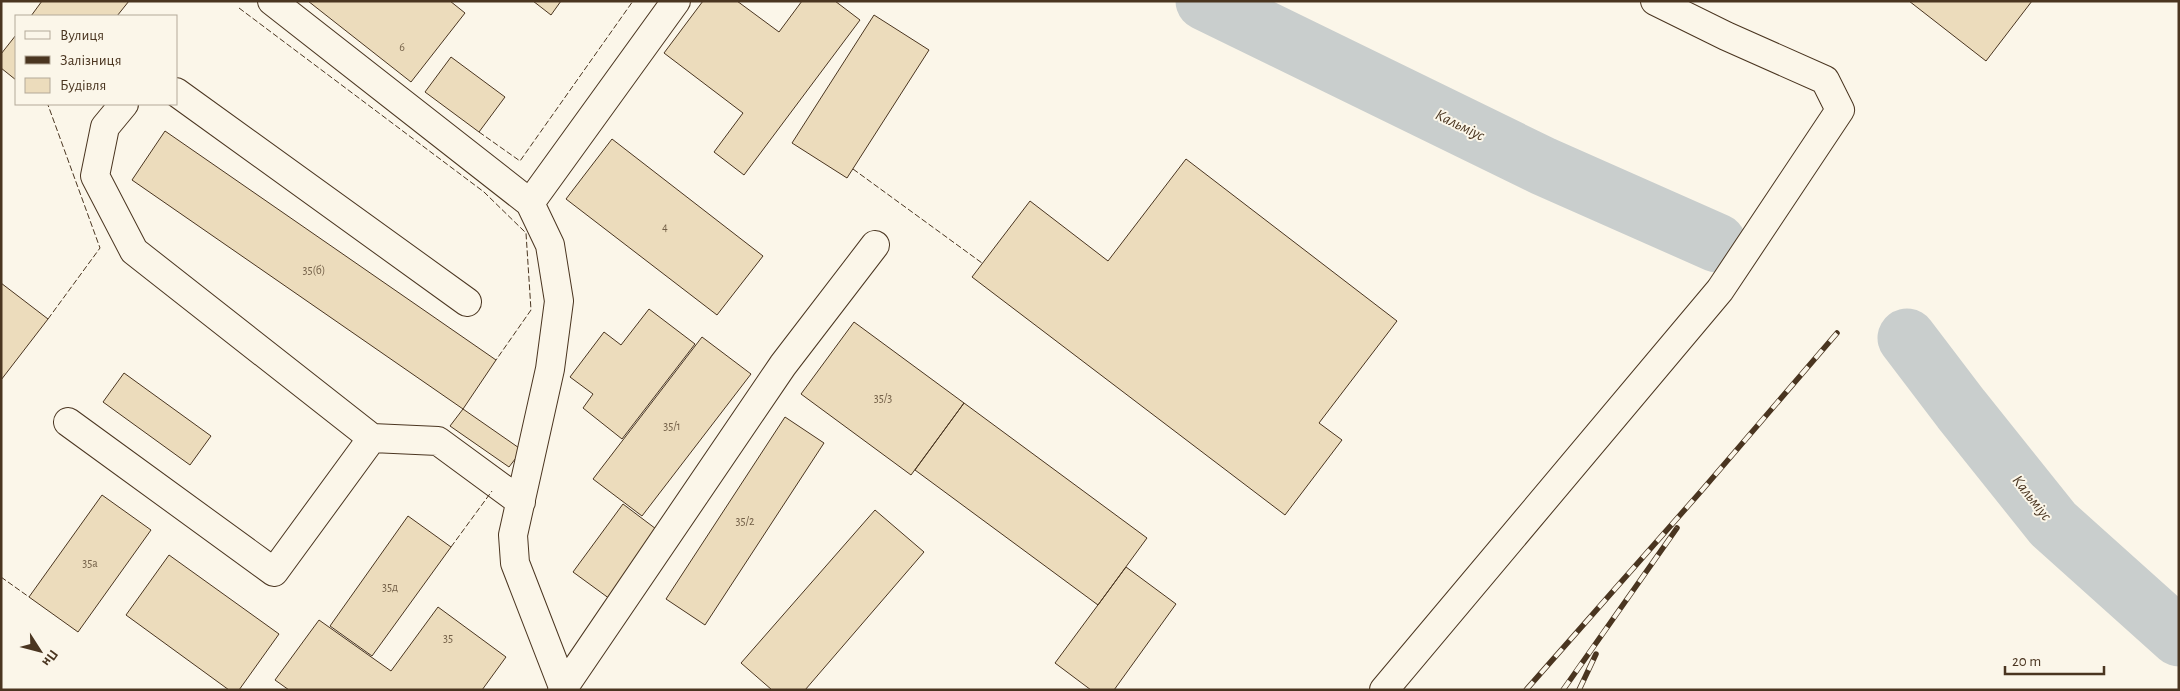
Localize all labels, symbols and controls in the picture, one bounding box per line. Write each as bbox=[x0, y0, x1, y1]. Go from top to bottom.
legend bbox=[15, 15, 178, 105]
text: Вулиця bbox=[60, 28, 104, 43]
house number: 6 bbox=[399, 41, 405, 53]
text: Залізниця bbox=[60, 53, 121, 68]
text: Будівля bbox=[60, 78, 106, 93]
water label: Кальміус bbox=[1433, 106, 1488, 144]
house number: 4 bbox=[662, 221, 668, 233]
house number: 35(б) bbox=[302, 264, 326, 276]
house number: 35/3 bbox=[874, 392, 892, 404]
house number: 35/1 bbox=[663, 420, 681, 432]
water label: Кальміус bbox=[2009, 472, 2055, 524]
house number: 35/2 bbox=[736, 515, 755, 527]
house number: 35а bbox=[82, 557, 98, 569]
house number: 35д bbox=[382, 581, 398, 593]
north arrow bbox=[15, 626, 65, 676]
house number: 35 bbox=[443, 632, 453, 644]
scale bar bbox=[2005, 644, 2104, 676]
text: Пн bbox=[39, 647, 60, 669]
text: 20 m bbox=[2012, 654, 2041, 669]

